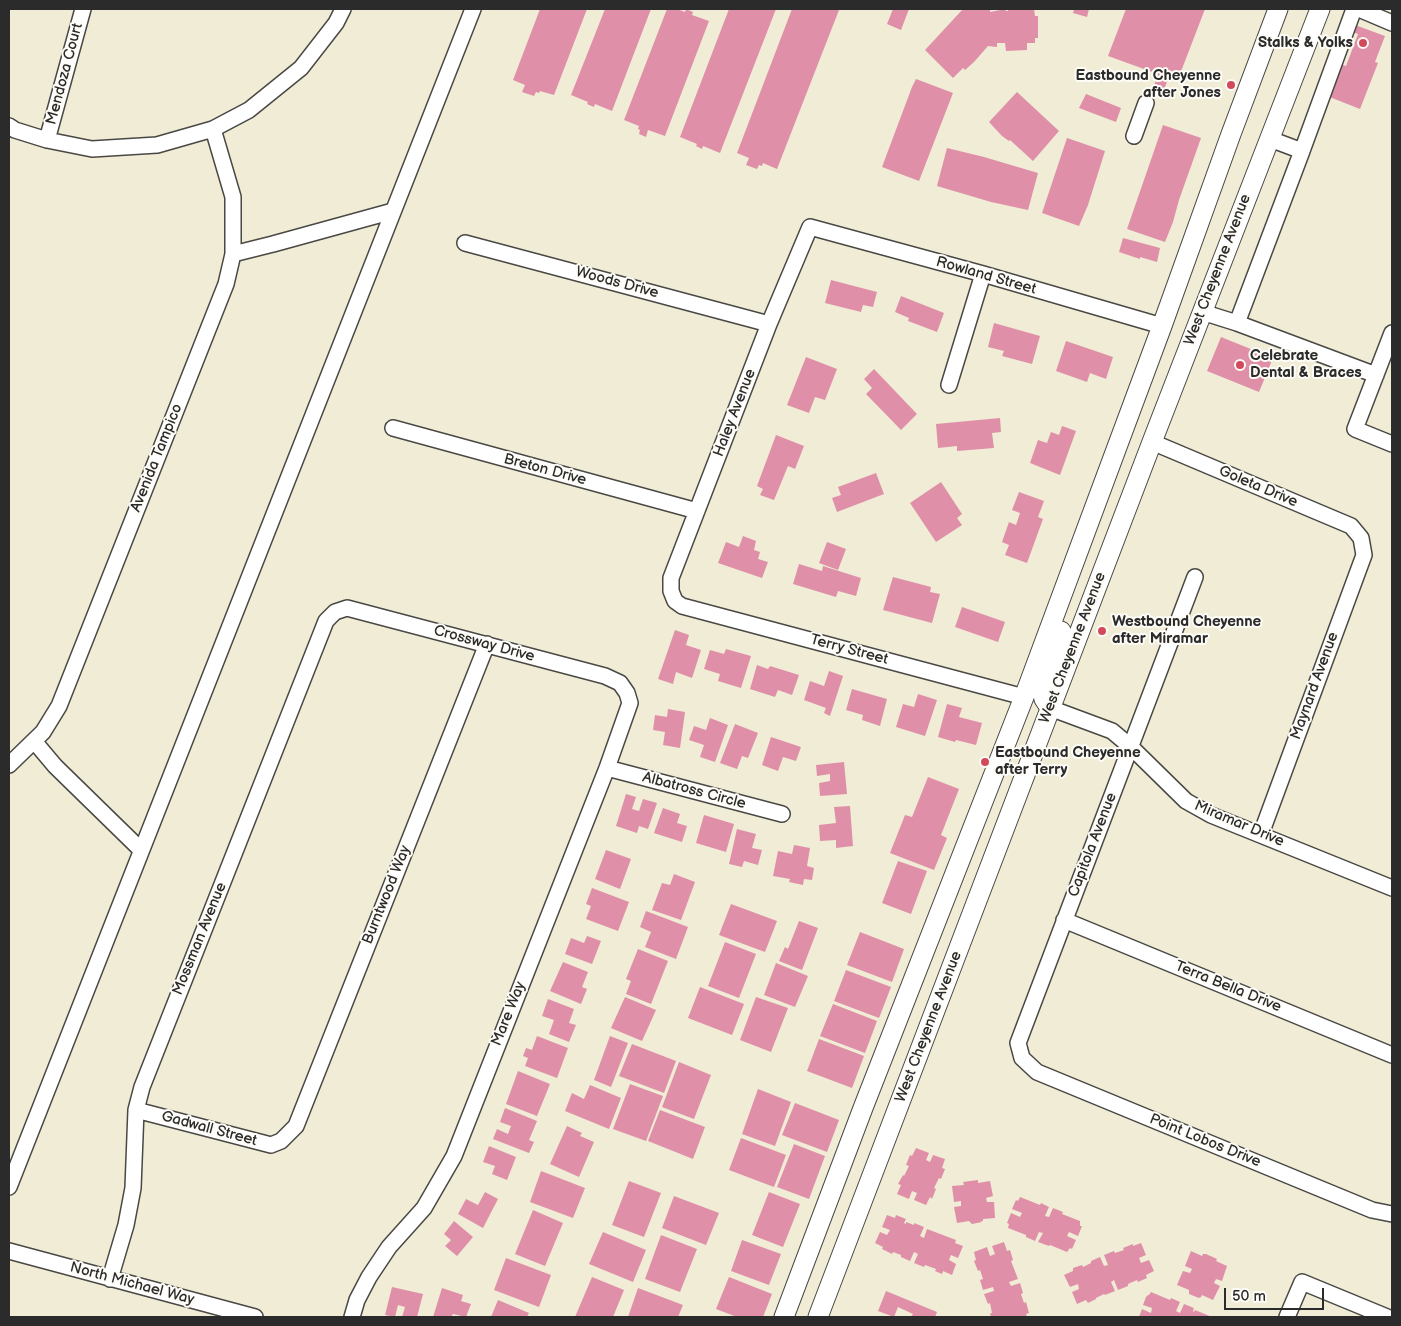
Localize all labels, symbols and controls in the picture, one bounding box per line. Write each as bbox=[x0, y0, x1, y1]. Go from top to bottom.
street label: Mendoza Court bbox=[43, 21, 87, 127]
place label: Stalks & Yolks bbox=[1258, 34, 1353, 52]
marker: Stalks & Yolks bbox=[1357, 37, 1369, 49]
place label: Eastbound Cheyenne after Jones bbox=[1075, 67, 1221, 102]
marker: Eastbound Cheyenne after Jones bbox=[1225, 79, 1237, 91]
street label: West Cheyenne Avenue bbox=[1181, 192, 1255, 348]
street label: Rowland Street bbox=[934, 253, 1038, 299]
street label: Woods Drive bbox=[574, 263, 660, 303]
place label: Celebrate Dental & Braces bbox=[1250, 347, 1362, 382]
marker: Celebrate Dental & Braces bbox=[1234, 359, 1246, 371]
street label: Haley Avenue bbox=[710, 367, 760, 459]
street label: Avenida Tampico bbox=[127, 401, 187, 515]
street label: Breton Drive bbox=[502, 450, 588, 490]
street label: Goleta Drive bbox=[1216, 462, 1300, 512]
street label: West Cheyenne Avenue bbox=[1036, 570, 1110, 726]
place label: Westbound Cheyenne after Miramar bbox=[1112, 613, 1261, 648]
street label: Crossway Drive bbox=[432, 622, 536, 666]
marker: Westbound Cheyenne after Miramar bbox=[1096, 625, 1108, 637]
street label: Maynard Avenue bbox=[1287, 630, 1343, 742]
street label: Terry Street bbox=[808, 631, 890, 669]
place label: Eastbound Cheyenne after Terry bbox=[995, 744, 1141, 779]
marker: Eastbound Cheyenne after Terry bbox=[979, 756, 991, 768]
street label: Albatross Circle bbox=[640, 769, 748, 813]
street label: Capitola Avenue bbox=[1065, 790, 1121, 900]
street label: Miramar Drive bbox=[1191, 797, 1287, 851]
street label: Burntwood Way bbox=[359, 843, 415, 947]
street label: Mossman Avenue bbox=[169, 880, 231, 998]
street label: West Cheyenne Avenue bbox=[892, 949, 966, 1105]
street label: Terra Bella Drive bbox=[1172, 957, 1284, 1017]
street label: Mare Way bbox=[488, 979, 530, 1049]
street label: Gadwall Street bbox=[159, 1108, 259, 1150]
street label: Point Lobos Drive bbox=[1147, 1110, 1263, 1172]
street label: North Michael Way bbox=[68, 1259, 196, 1309]
scale bar bbox=[1226, 1278, 1326, 1310]
text: 50 m bbox=[1232, 1287, 1266, 1306]

